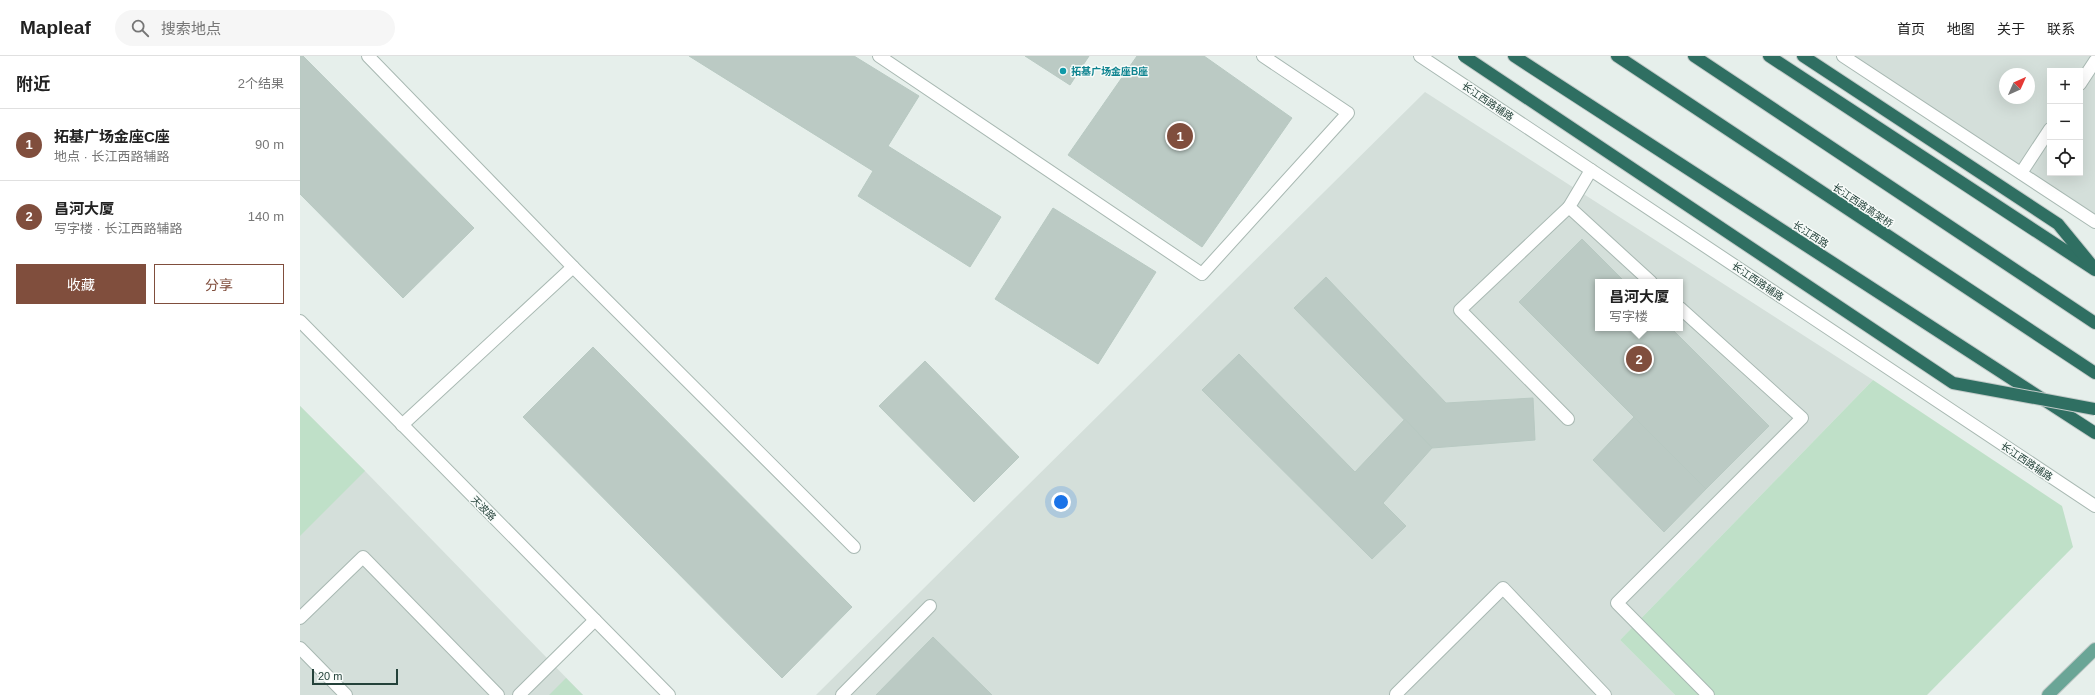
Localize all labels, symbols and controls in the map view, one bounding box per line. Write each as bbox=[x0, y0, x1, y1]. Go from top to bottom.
search box bbox=[115, 10, 395, 46]
text: Mapleaf bbox=[20, 17, 91, 38]
icon: search bbox=[129, 17, 151, 39]
text: 搜索地点 bbox=[161, 20, 221, 37]
text: 首页 bbox=[1897, 21, 1925, 37]
text: 地图 bbox=[1947, 21, 1975, 37]
text: 关于 bbox=[1997, 21, 2025, 37]
text: 联系 bbox=[2047, 21, 2075, 37]
marker: 拓基广场金座B座 bbox=[1058, 66, 1068, 76]
place label: 拓基广场金座B座 bbox=[1071, 66, 1148, 77]
north arrow bbox=[1999, 68, 2035, 104]
map controls bbox=[2047, 68, 2083, 176]
button: + bbox=[2047, 68, 2083, 104]
text: 附近 bbox=[16, 75, 50, 94]
text: 2个结果 bbox=[238, 76, 284, 91]
street label: 长江西路辅路 bbox=[1460, 80, 1516, 123]
button: − bbox=[2047, 104, 2083, 140]
pin: 1 bbox=[1167, 121, 1193, 151]
text: 拓基广场金座C座 bbox=[54, 128, 170, 145]
text: 1 bbox=[25, 137, 33, 152]
text: 90 m bbox=[255, 137, 284, 152]
button: locate bbox=[2047, 140, 2083, 176]
text: 地点 · 长江西路辅路 bbox=[54, 149, 170, 164]
street label: 长江西路高架桥 bbox=[1831, 181, 1895, 230]
text: 昌河大厦 bbox=[54, 200, 114, 217]
text: 2 bbox=[25, 209, 33, 224]
text: 140 m bbox=[248, 209, 284, 224]
street label: 长江西路 bbox=[1791, 219, 1830, 250]
text: 写字楼 · 长江西路辅路 bbox=[54, 221, 183, 236]
street label: 长江西路辅路 bbox=[1730, 260, 1786, 303]
button: 收藏 bbox=[16, 264, 146, 304]
button: 分享 bbox=[154, 264, 284, 304]
popup bbox=[1595, 279, 1683, 331]
text: 昌河大厦 bbox=[1609, 288, 1669, 305]
text: 写字楼 bbox=[1609, 309, 1648, 324]
pin: 2 bbox=[1626, 344, 1652, 374]
street label: 长江西路辅路 bbox=[1999, 440, 2055, 483]
your location bbox=[1051, 492, 1071, 512]
street label: 天波路 bbox=[469, 494, 498, 523]
scale bar bbox=[312, 667, 398, 686]
text: 20 m bbox=[318, 670, 342, 682]

